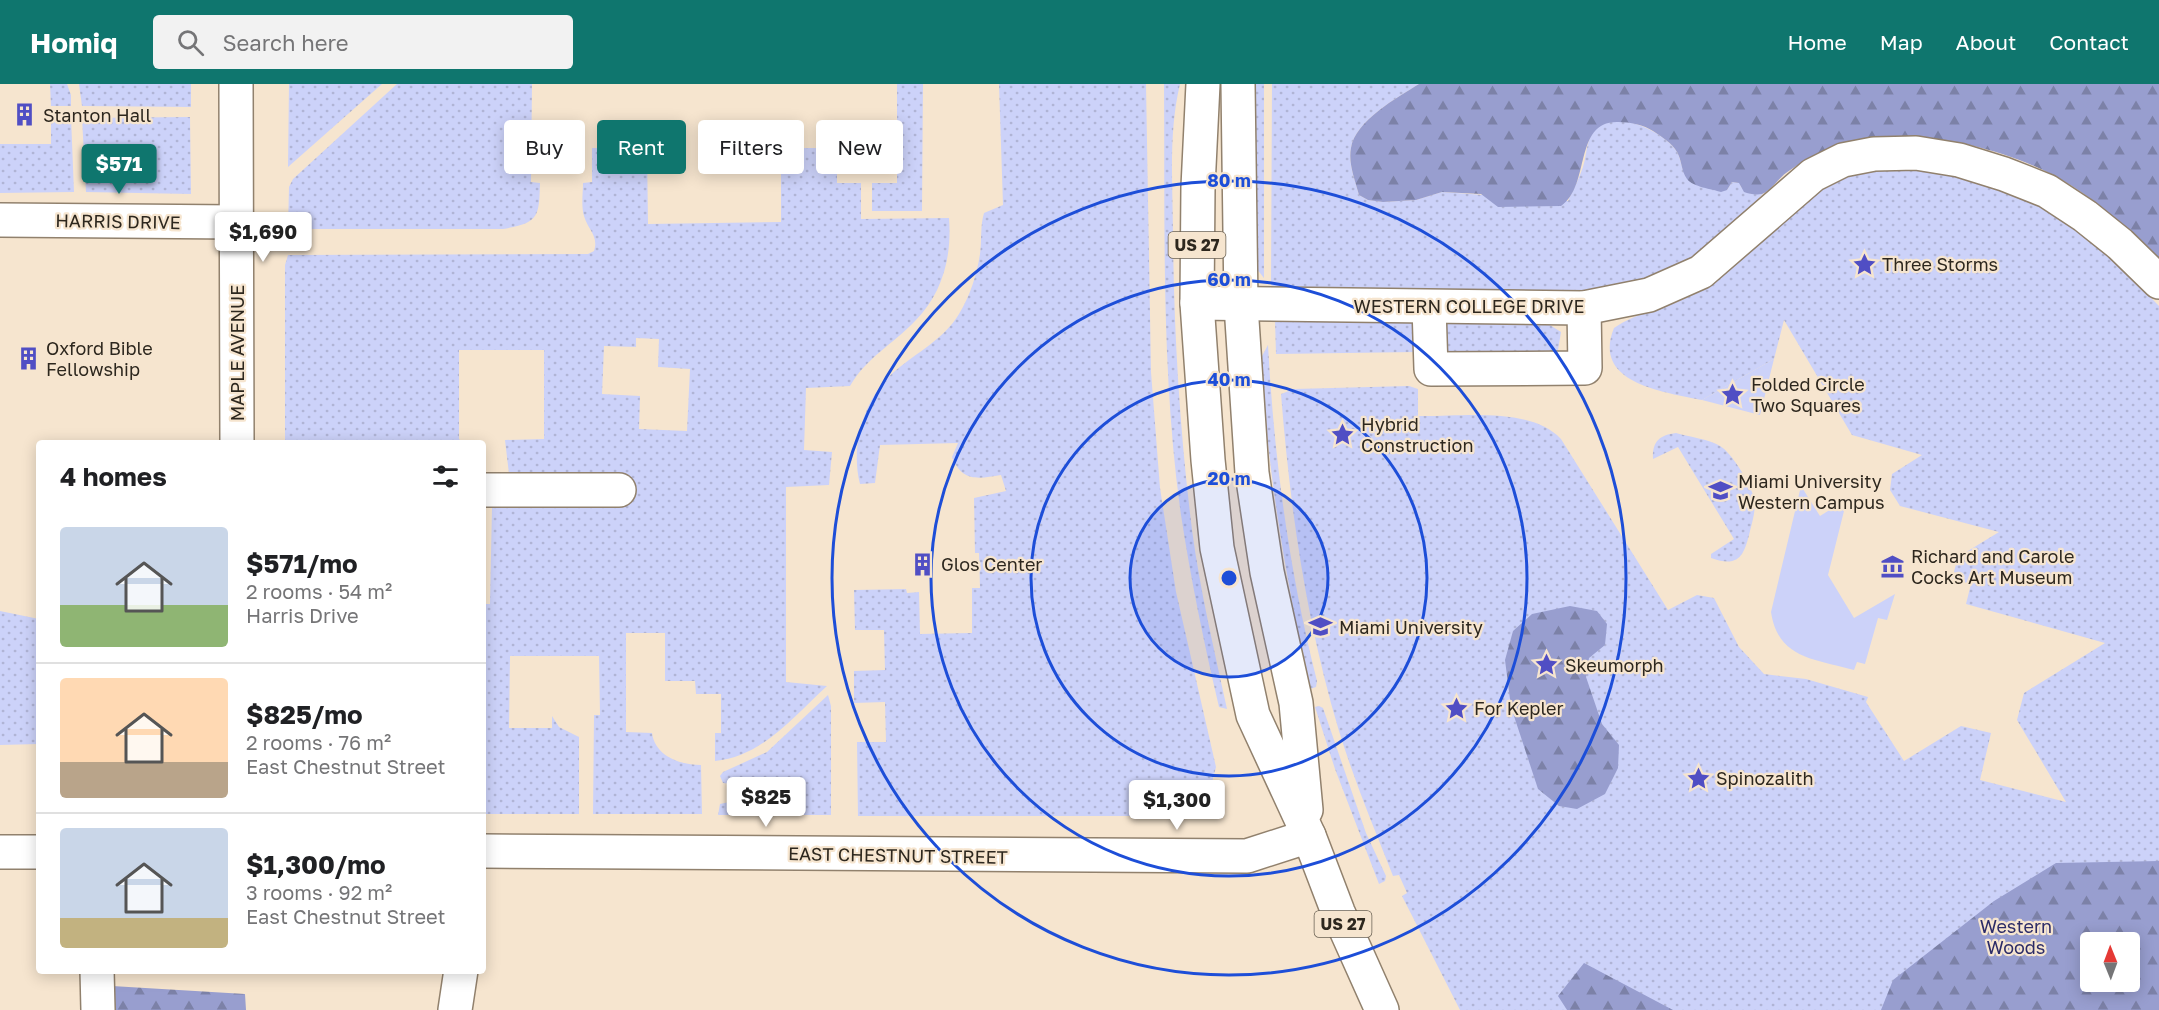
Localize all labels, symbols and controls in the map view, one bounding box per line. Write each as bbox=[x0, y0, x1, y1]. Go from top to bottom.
search box bbox=[153, 15, 573, 69]
text: Homiq bbox=[30, 26, 117, 59]
icon: search bbox=[174, 26, 207, 59]
text: Search here bbox=[222, 29, 349, 56]
text: Home bbox=[1787, 29, 1847, 55]
text: Map bbox=[1880, 29, 1923, 55]
text: About bbox=[1956, 29, 2016, 55]
text: Contact bbox=[2049, 29, 2129, 55]
building icon: Stanton Hall bbox=[12, 102, 38, 128]
place label: Stanton Hall bbox=[43, 104, 152, 126]
chip: Buy bbox=[504, 120, 585, 174]
chip: Rent bbox=[597, 120, 686, 174]
chip: Filters bbox=[698, 120, 804, 174]
chip: New bbox=[816, 120, 903, 174]
pin: $571 bbox=[83, 144, 155, 195]
text: $571 bbox=[96, 151, 142, 175]
text: 80 m bbox=[1207, 169, 1251, 191]
street label: HARRIS DRIVE bbox=[55, 209, 181, 233]
pin: $1,690 bbox=[214, 212, 312, 263]
text: $1,690 bbox=[229, 219, 297, 243]
road number: US 27 bbox=[1168, 232, 1226, 258]
place icon: Three Storms bbox=[1851, 251, 1877, 277]
place label: Three Storms bbox=[1882, 253, 1998, 275]
text: 60 m bbox=[1207, 268, 1251, 290]
street label: MAPLE AVENUE bbox=[226, 285, 248, 421]
street label: WESTERN COLLEGE DRIVE bbox=[1354, 295, 1584, 317]
place label: Oxford Bible Fellowship bbox=[46, 337, 153, 380]
building icon: Oxford Bible Fellowship bbox=[15, 345, 41, 371]
text: 40 m bbox=[1207, 368, 1251, 390]
place label: Folded Circle Two Squares bbox=[1751, 373, 1865, 416]
place icon: Folded Circle Two Squares bbox=[1720, 381, 1746, 407]
place label: Hybrid Construction bbox=[1361, 413, 1473, 456]
place icon: Hybrid Construction bbox=[1330, 421, 1356, 447]
icon: filters bbox=[429, 460, 462, 493]
text: 4 homes bbox=[60, 461, 167, 492]
text: 20 m bbox=[1208, 467, 1250, 489]
place label: Miami University Western Campus bbox=[1738, 470, 1885, 513]
school or university icon: Miami University Western Campus bbox=[1707, 478, 1733, 504]
place label: Richard and Carole Cocks Art Museum bbox=[1911, 545, 2074, 588]
text: $571/mo bbox=[246, 548, 358, 579]
icon: home bbox=[108, 551, 180, 623]
building icon: Glos Center bbox=[910, 551, 936, 577]
place label: Glos Center bbox=[941, 553, 1042, 575]
museum icon: Richard and Carole Cocks Art Museum bbox=[1880, 553, 1906, 579]
centre of rings bbox=[1219, 568, 1239, 588]
text: 2 rooms · 54 m² bbox=[246, 579, 392, 603]
text: Harris Drive bbox=[246, 603, 359, 627]
school or university icon: Miami University bbox=[1308, 614, 1334, 640]
place label: Miami University bbox=[1339, 616, 1483, 638]
place icon: Skeumorph bbox=[1534, 652, 1560, 678]
place label: Skeumorph bbox=[1565, 654, 1664, 676]
place icon: For Kepler bbox=[1443, 695, 1469, 721]
place label: For Kepler bbox=[1474, 697, 1563, 719]
text: $825/mo bbox=[246, 699, 363, 730]
icon: home bbox=[108, 702, 180, 774]
text: 2 rooms · 76 m² bbox=[246, 730, 391, 754]
text: East Chestnut Street bbox=[246, 754, 446, 778]
place icon: Spinozalith bbox=[1685, 765, 1711, 791]
place label: Spinozalith bbox=[1716, 767, 1814, 789]
pin: $825 bbox=[730, 777, 802, 828]
pin: $1,300 bbox=[1128, 780, 1226, 831]
text: $825 bbox=[741, 784, 791, 808]
text: $1,300 bbox=[1143, 787, 1211, 811]
street label: EAST CHESTNUT STREET bbox=[788, 842, 1008, 868]
text: $1,300/mo bbox=[246, 849, 386, 880]
icon: home bbox=[108, 852, 180, 924]
text: 3 rooms · 92 m² bbox=[246, 880, 392, 904]
text: East Chestnut Street bbox=[246, 904, 446, 928]
road number: US 27 bbox=[1314, 911, 1372, 937]
park label: Western Woods bbox=[1980, 915, 2052, 958]
north arrow bbox=[2080, 932, 2140, 992]
map controls bbox=[2080, 932, 2140, 992]

